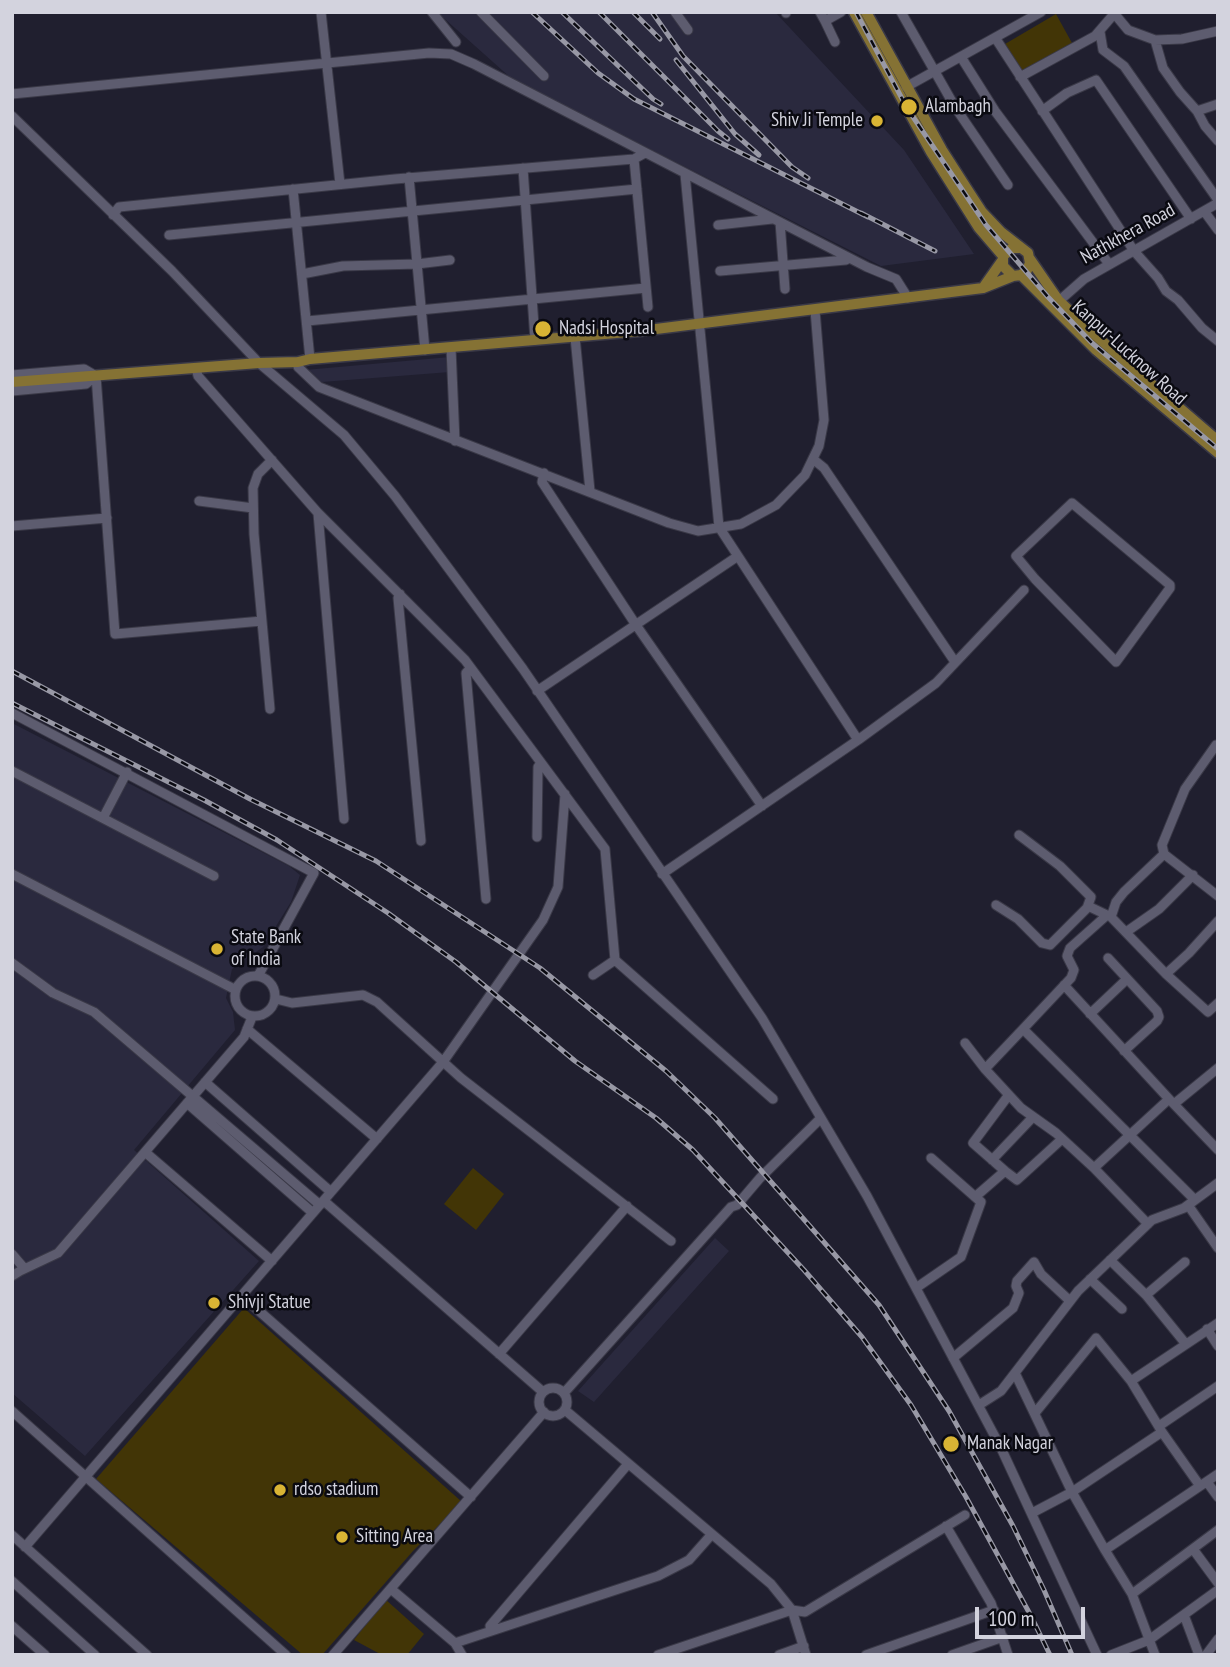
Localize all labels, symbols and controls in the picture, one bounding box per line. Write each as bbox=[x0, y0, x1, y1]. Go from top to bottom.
place label: Alambagh bbox=[925, 96, 991, 118]
marker: Alambagh bbox=[899, 97, 919, 117]
place label: Shiv Ji Temple bbox=[771, 110, 863, 132]
marker: Shiv Ji Temple bbox=[869, 113, 885, 129]
street label: Nathkhera Road bbox=[1077, 199, 1179, 269]
street label: Kanpur-Lucknow Road bbox=[1067, 296, 1191, 410]
place label: Nadsi Hospital bbox=[559, 318, 654, 340]
marker: Nadsi Hospital bbox=[533, 319, 553, 339]
place label: State Bank of India bbox=[231, 927, 301, 971]
marker: State Bank of India bbox=[209, 941, 225, 957]
place label: Shivji Statue bbox=[228, 1292, 310, 1314]
marker: Shivji Statue bbox=[206, 1295, 222, 1311]
place label: Manak Nagar bbox=[967, 1433, 1053, 1455]
marker: Manak Nagar bbox=[941, 1434, 961, 1454]
place label: rdso stadium bbox=[294, 1479, 378, 1501]
marker: rdso stadium bbox=[272, 1482, 288, 1498]
place label: Sitting Area bbox=[356, 1526, 433, 1548]
marker: Sitting Area bbox=[334, 1529, 350, 1545]
scale bar bbox=[978, 1594, 1088, 1638]
text: 100 m bbox=[988, 1605, 1034, 1632]

